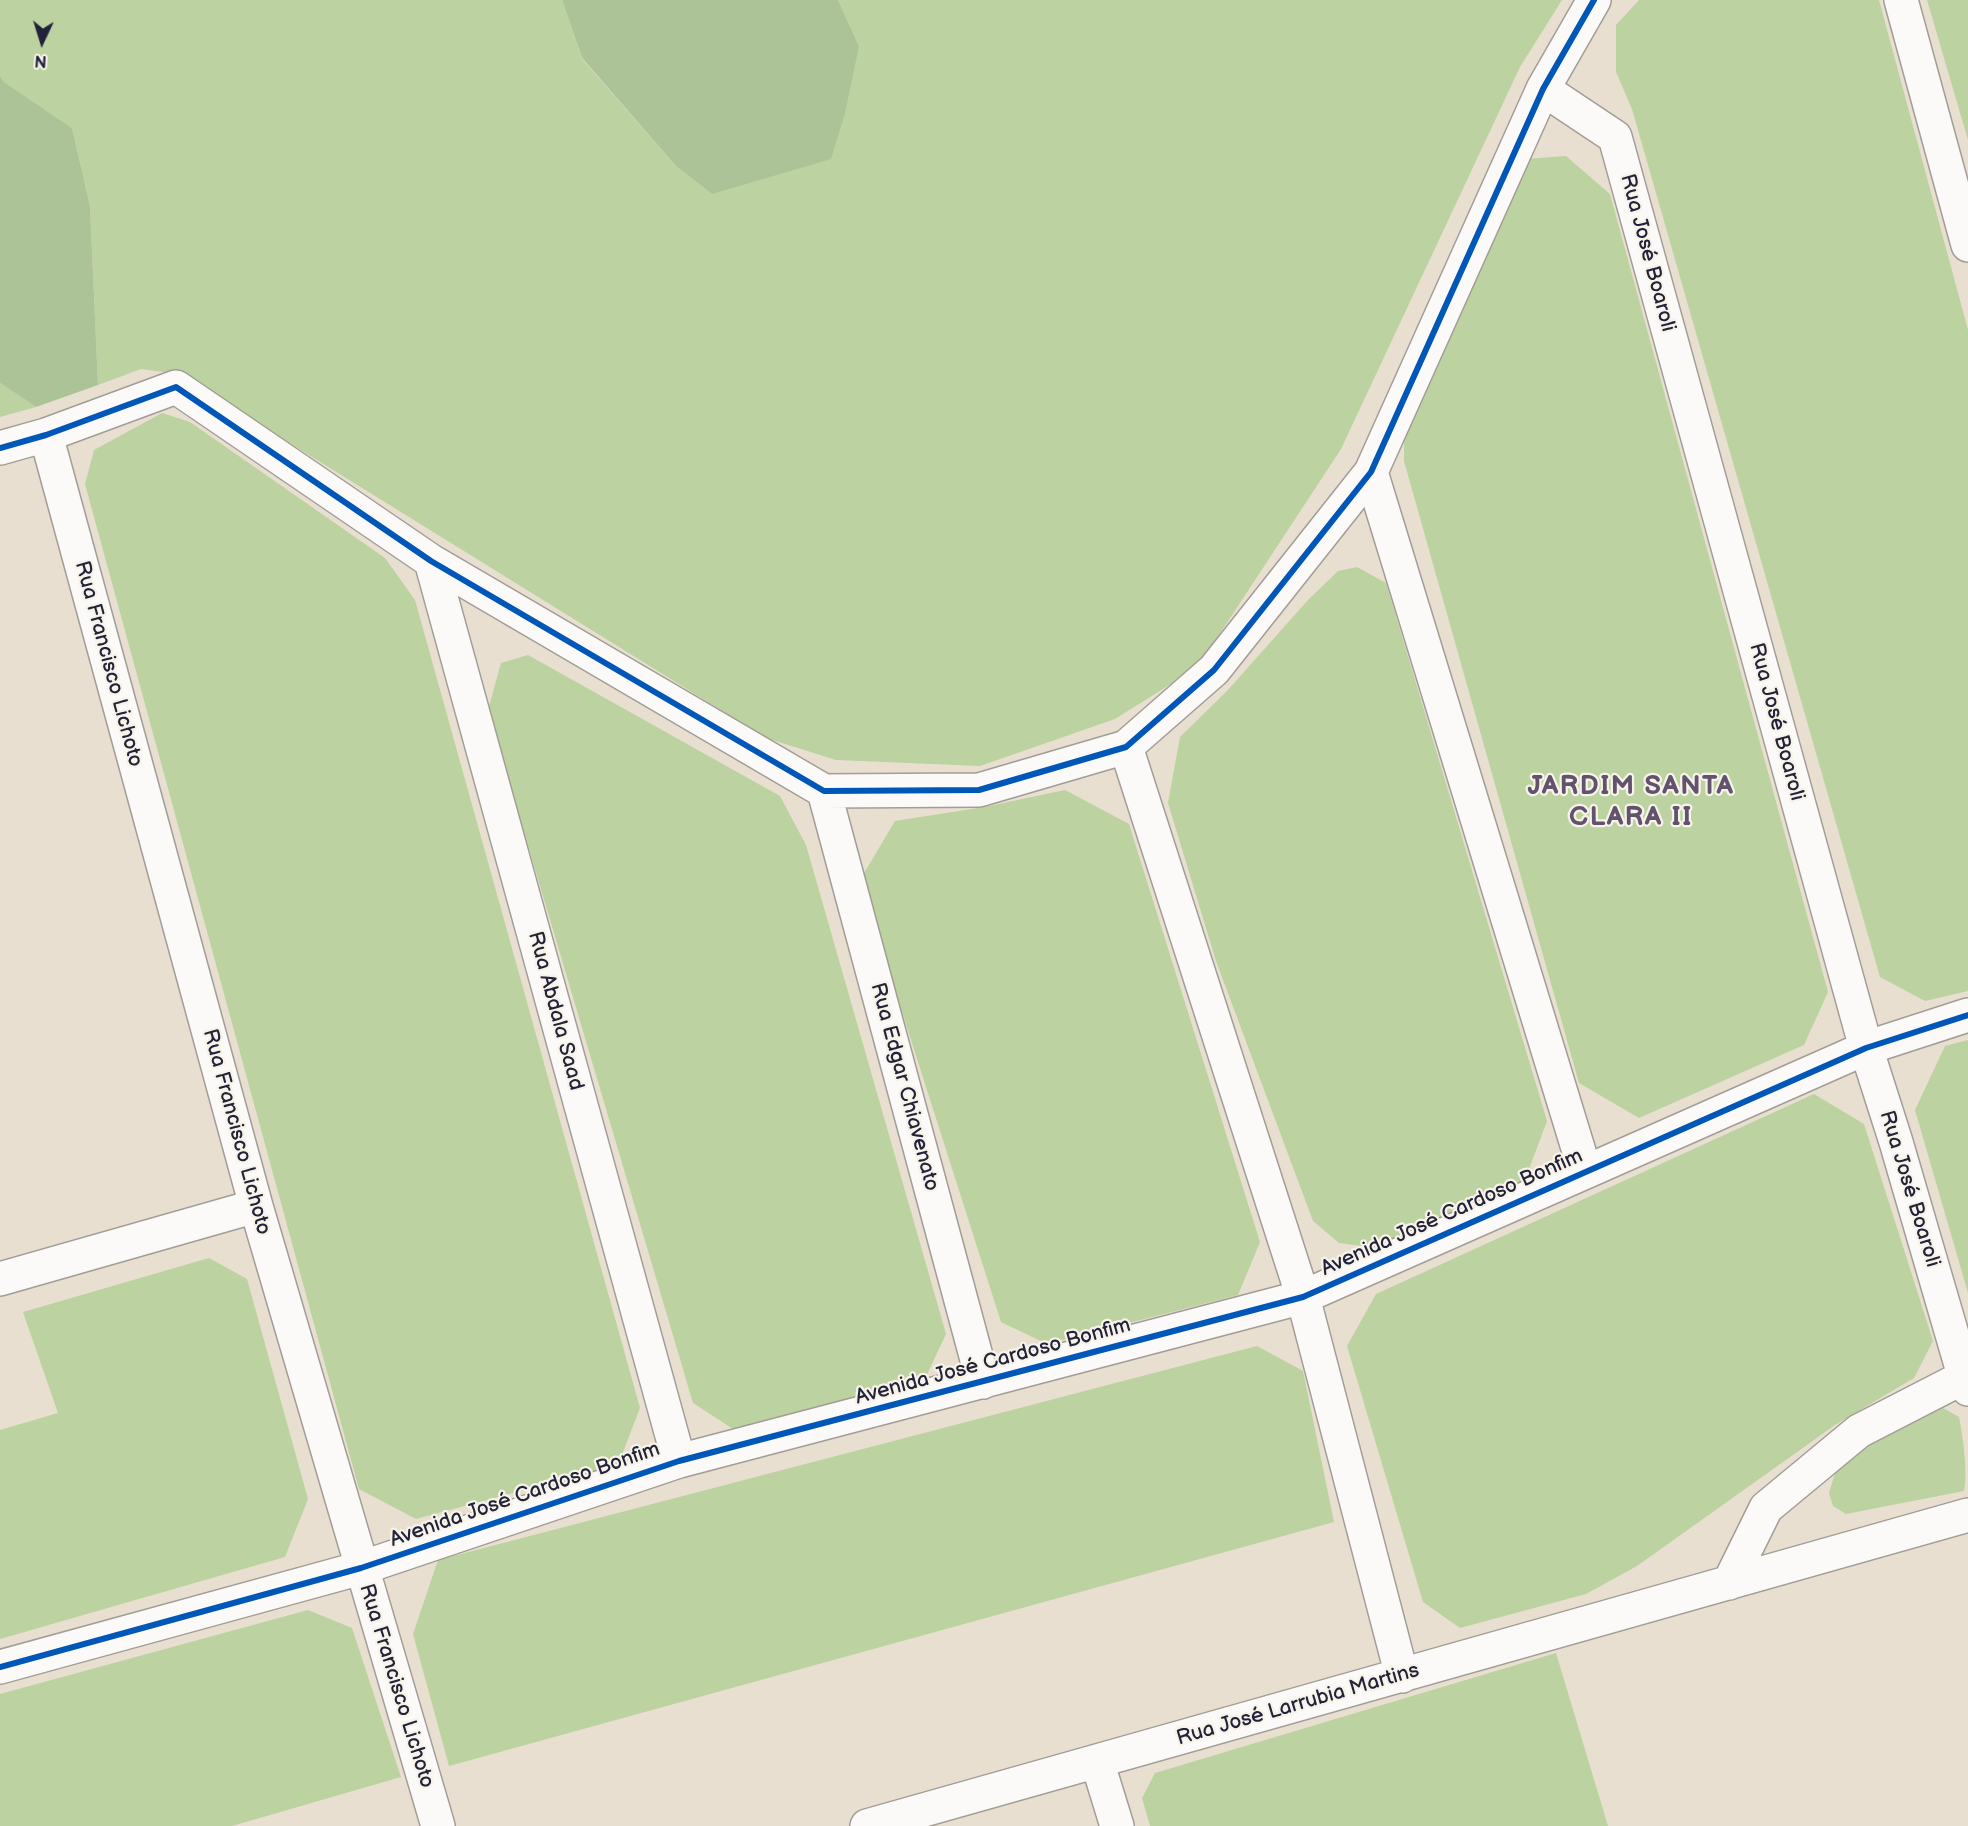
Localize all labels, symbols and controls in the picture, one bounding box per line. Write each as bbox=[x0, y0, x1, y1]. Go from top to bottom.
north arrow bbox=[12, 12, 72, 72]
text: N bbox=[34, 51, 47, 70]
street label: Rua José Boaroli bbox=[1614, 171, 1680, 335]
street label: Rua Francisco Lichoto bbox=[68, 558, 148, 770]
street label: Rua José Boaroli bbox=[1743, 640, 1809, 804]
district label: JARDIM SANTA CLARA II bbox=[1528, 771, 1734, 834]
street label: Rua Abdala Saad bbox=[522, 929, 588, 1093]
street label: Rua Edgar Chiavenato bbox=[864, 980, 944, 1194]
street label: Rua Francisco Lichoto bbox=[196, 1026, 276, 1238]
street label: Rua José Boaroli bbox=[1873, 1108, 1945, 1270]
street label: Avenida José Cardoso Bonfim bbox=[1317, 1144, 1587, 1282]
street label: Avenida José Cardoso Bonfim bbox=[853, 1313, 1133, 1411]
street label: Avenida José Cardoso Bonfim bbox=[387, 1437, 663, 1553]
street label: Rua Francisco Lichoto bbox=[353, 1581, 439, 1791]
street label: Rua José Larrubia Martins bbox=[1174, 1658, 1422, 1752]

